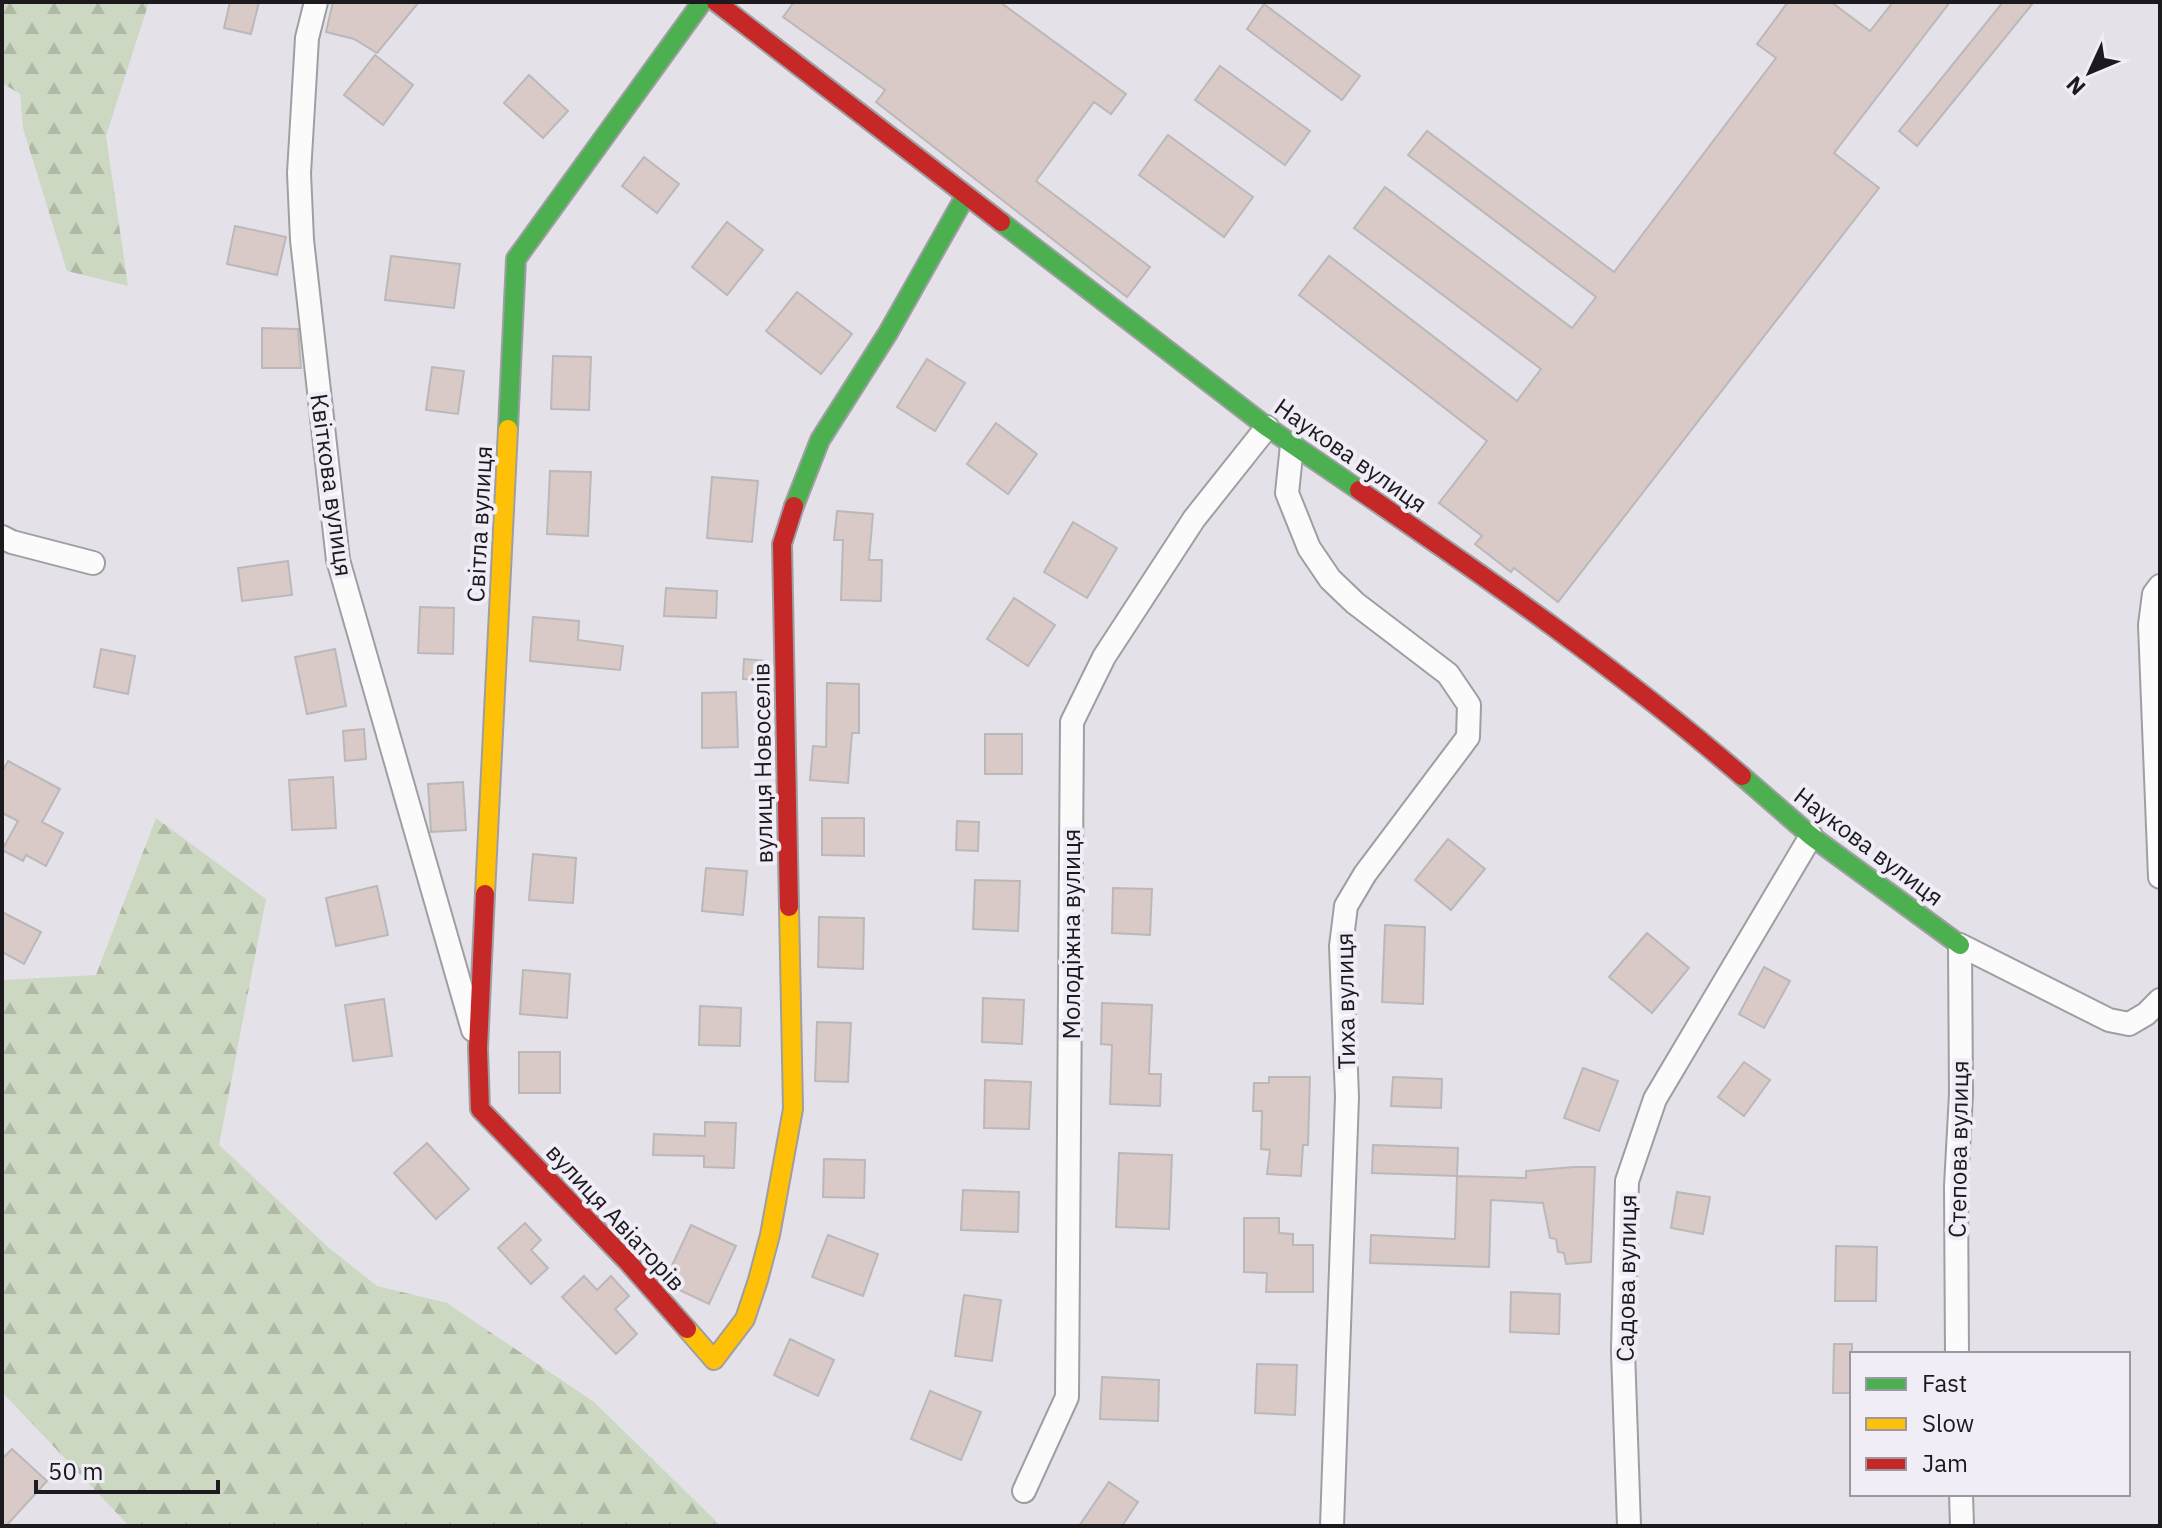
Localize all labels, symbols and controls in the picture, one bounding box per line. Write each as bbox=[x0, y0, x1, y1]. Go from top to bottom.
north arrow bbox=[2050, 32, 2130, 112]
text: N bbox=[2059, 70, 2091, 102]
street label: Наукова вулиця bbox=[1268, 390, 1434, 520]
street label: Квіткова вулиця bbox=[303, 392, 361, 578]
street label: Світла вулиця bbox=[459, 445, 499, 603]
street label: вулиця Новоселів bbox=[744, 662, 780, 864]
street label: Наукова вулиця bbox=[1788, 779, 1950, 913]
street label: Молодіжна вулиця bbox=[1055, 829, 1087, 1039]
street label: Тиха вулиця bbox=[1328, 932, 1362, 1070]
street label: Степова вулиця bbox=[1940, 1060, 1976, 1238]
street label: вулиця Авіаторів bbox=[539, 1137, 693, 1297]
street label: Садова вулиця bbox=[1609, 1194, 1643, 1362]
legend bbox=[1850, 1352, 2130, 1496]
text: Fast bbox=[1922, 1367, 1967, 1399]
text: Slow bbox=[1922, 1407, 1974, 1439]
scale bar bbox=[36, 1444, 218, 1494]
text: Jam bbox=[1922, 1447, 1968, 1479]
text: 50 m bbox=[48, 1455, 103, 1487]

